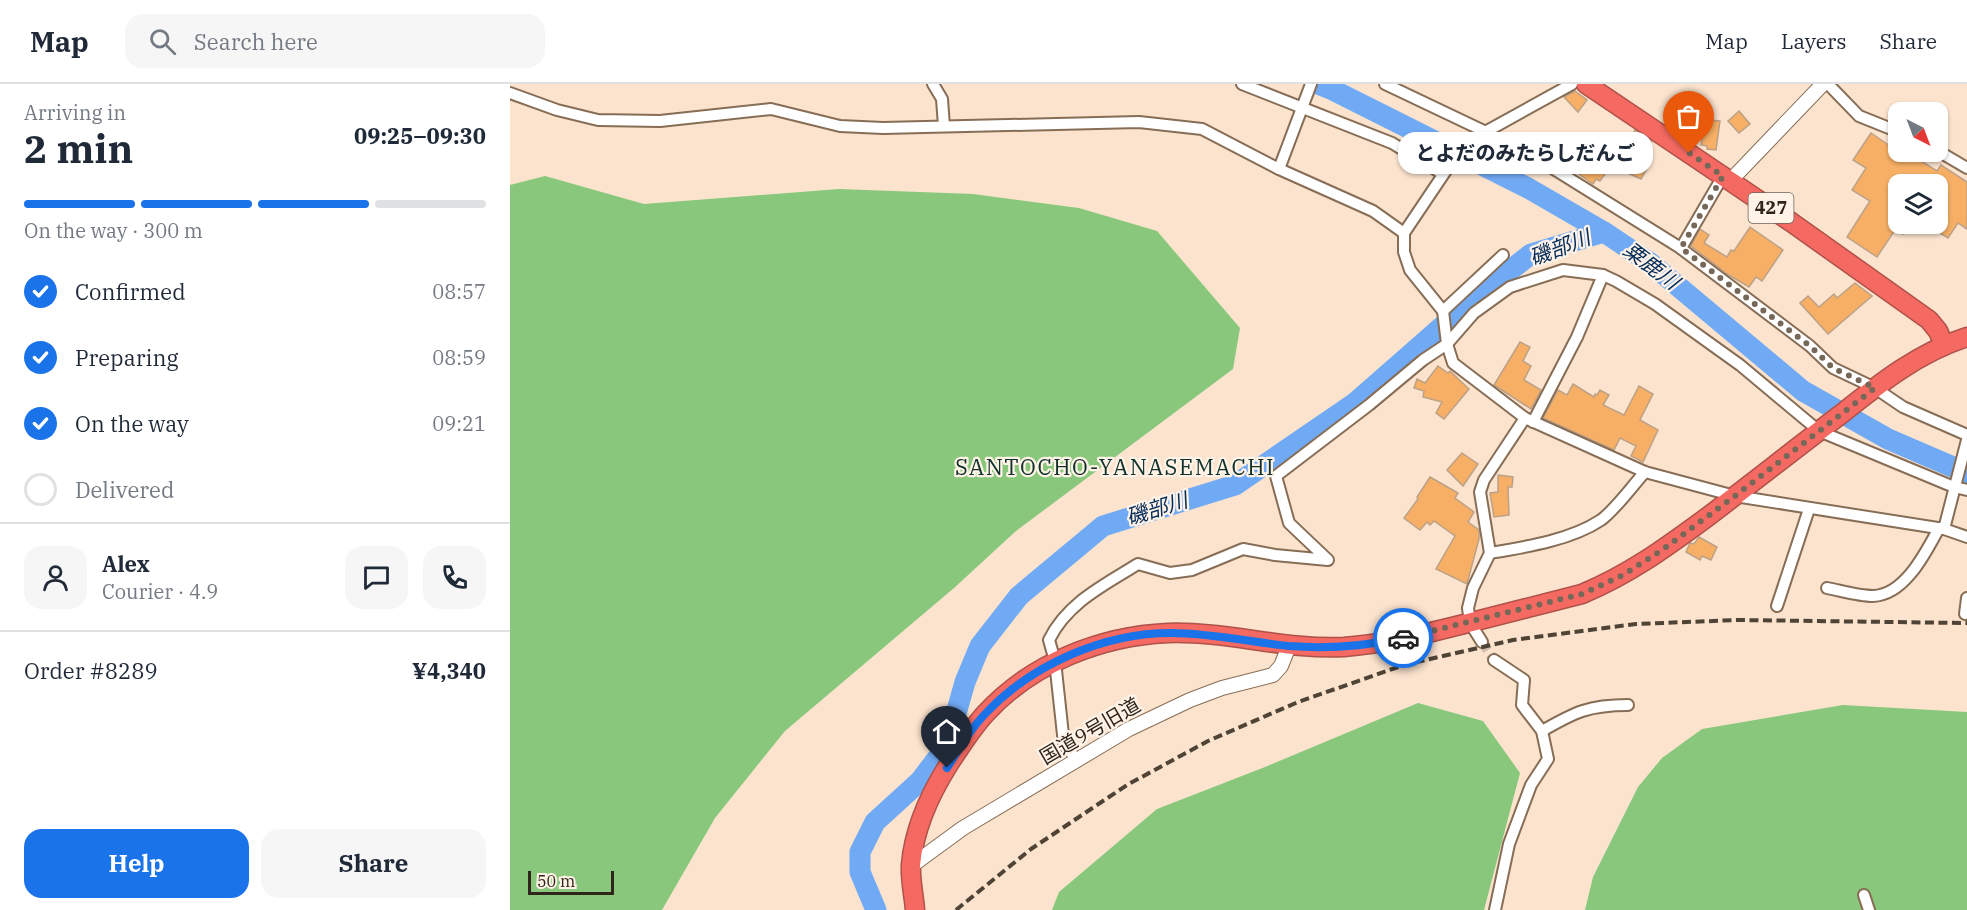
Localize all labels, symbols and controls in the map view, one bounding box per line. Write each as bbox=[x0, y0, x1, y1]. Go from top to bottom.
search box bbox=[125, 14, 545, 68]
text: Map bbox=[30, 23, 89, 60]
icon: search bbox=[146, 25, 179, 58]
text: Search here bbox=[194, 27, 318, 56]
text: Map bbox=[1705, 27, 1748, 55]
text: Layers bbox=[1781, 27, 1847, 55]
text: Share bbox=[1880, 27, 1937, 55]
pin bbox=[1663, 91, 1714, 153]
text: Arriving in bbox=[24, 99, 126, 126]
icon: bag bbox=[1672, 100, 1705, 133]
north arrow bbox=[1888, 102, 1948, 162]
map controls bbox=[1888, 102, 1948, 234]
text: 09:25–09:30 bbox=[354, 121, 486, 150]
text: 2 min bbox=[24, 123, 133, 174]
callout: とよだのみたらしだんご bbox=[1398, 132, 1653, 174]
text: とよだのみたらしだんご bbox=[1416, 139, 1636, 166]
button: layers bbox=[1888, 174, 1948, 234]
road number: 427 bbox=[1748, 193, 1794, 223]
text: On the way · 300 m bbox=[24, 217, 203, 244]
water label: 磯部川 bbox=[1525, 222, 1596, 271]
water label: 粟鹿川 bbox=[1618, 235, 1687, 297]
icon: check bbox=[24, 275, 57, 308]
text: Confirmed bbox=[75, 277, 186, 306]
text: 08:57 bbox=[432, 278, 486, 305]
icon: check bbox=[24, 341, 57, 374]
text: Preparing bbox=[75, 343, 179, 372]
text: 08:59 bbox=[432, 344, 486, 371]
icon: check bbox=[24, 407, 57, 440]
text: On the way bbox=[75, 409, 189, 438]
text: 09:21 bbox=[432, 410, 486, 437]
district label: SANTOCHO-YANASEMACHI bbox=[955, 452, 1275, 481]
text: Delivered bbox=[75, 475, 174, 504]
water label: 磯部川 bbox=[1122, 485, 1193, 531]
button: person bbox=[24, 546, 87, 609]
button: chat bbox=[345, 546, 408, 609]
button: phone bbox=[423, 546, 486, 609]
text: Alex bbox=[102, 549, 150, 578]
text: Courier · 4.9 bbox=[102, 578, 218, 605]
courier bbox=[1373, 608, 1433, 668]
icon: car bbox=[1387, 622, 1420, 655]
text: Order #8289 bbox=[24, 656, 158, 685]
text: ¥4,340 bbox=[412, 656, 486, 685]
street label: 国道9号旧道 bbox=[1035, 691, 1145, 770]
pin bbox=[921, 706, 972, 768]
icon: home bbox=[930, 715, 963, 748]
button: Help bbox=[24, 829, 249, 898]
button: Share bbox=[261, 829, 486, 898]
scale bar bbox=[528, 868, 614, 896]
text: 50 m bbox=[537, 871, 575, 891]

